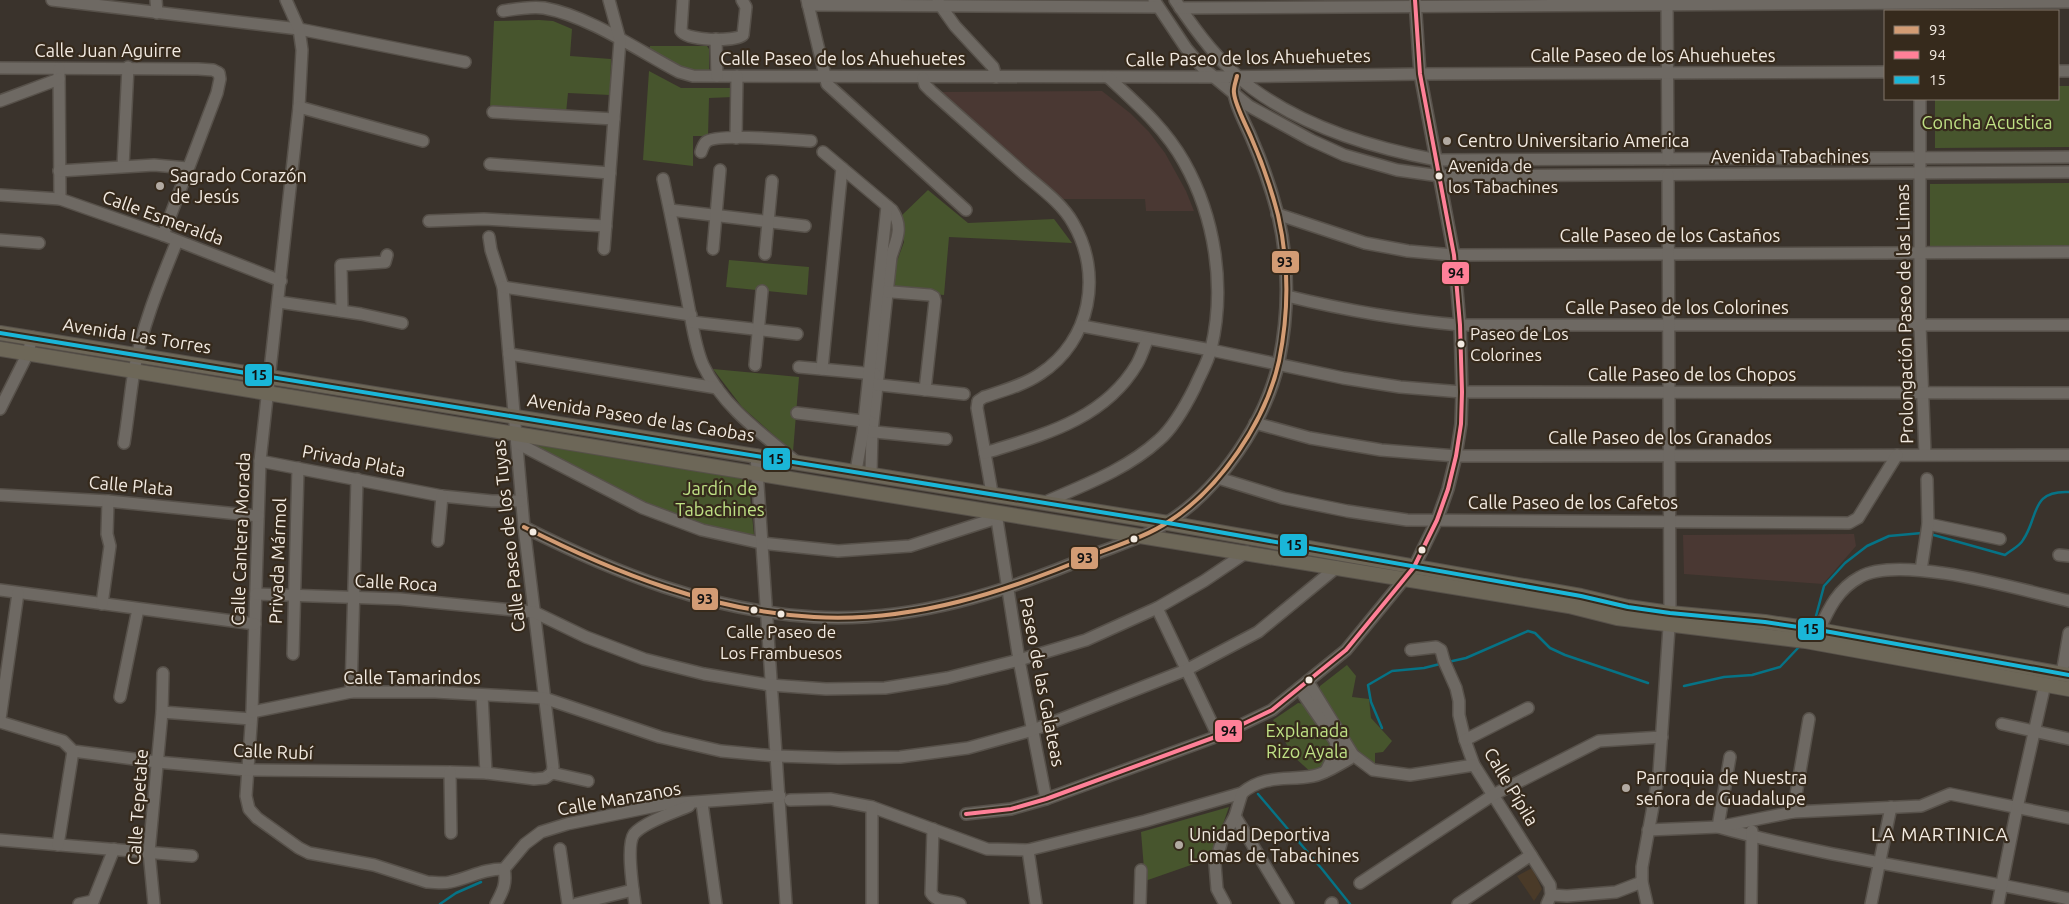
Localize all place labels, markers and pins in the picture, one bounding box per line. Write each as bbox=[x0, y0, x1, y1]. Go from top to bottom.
place label: Centro Universitario America bbox=[1457, 130, 1689, 150]
marker: Centro Universitario America bbox=[1441, 135, 1453, 147]
place label: Avenida de los Tabachines bbox=[1448, 156, 1558, 196]
place label: Sagrado Corazón de Jesús bbox=[170, 165, 307, 206]
marker: Avenida de los Tabachines bbox=[1434, 171, 1444, 181]
marker: Sagrado Corazón de Jesús bbox=[154, 180, 166, 192]
place label: Paseo de Los Colorines bbox=[1470, 324, 1569, 364]
marker: Paseo de Los Colorines bbox=[1456, 339, 1466, 349]
unlabelled marker bbox=[528, 527, 538, 537]
unlabelled marker bbox=[1129, 534, 1139, 544]
unlabelled marker bbox=[1417, 545, 1427, 555]
unlabelled marker bbox=[749, 605, 759, 615]
marker: Calle Paseo de Los Frambuesos bbox=[776, 609, 786, 619]
place label: Calle Paseo de Los Frambuesos bbox=[720, 622, 842, 662]
unlabelled marker bbox=[1304, 675, 1314, 685]
place label: Parroquia de Nuestra señora de Guadalupe bbox=[1636, 767, 1807, 808]
marker: Parroquia de Nuestra señora de Guadalupe bbox=[1620, 782, 1632, 794]
place label: Unidad Deportiva Lomas de Tabachines bbox=[1189, 824, 1360, 865]
marker: Unidad Deportiva Lomas de Tabachines bbox=[1173, 839, 1185, 851]

